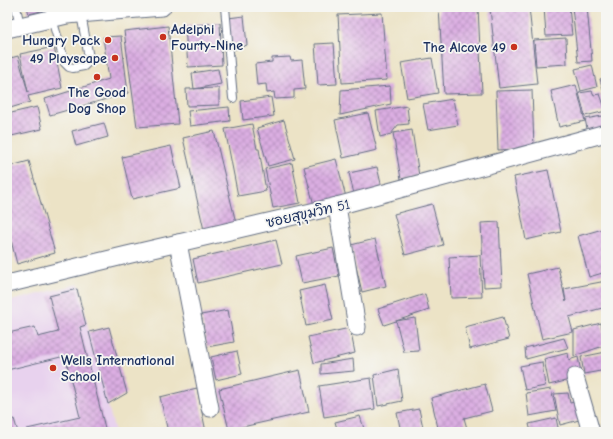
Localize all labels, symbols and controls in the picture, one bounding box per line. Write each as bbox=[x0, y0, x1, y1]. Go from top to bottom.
place label: Adelphi Fourty-Nine bbox=[171, 21, 243, 54]
place label: Hungry Pack bbox=[22, 32, 100, 49]
marker: Adelphi Fourty-Nine bbox=[158, 32, 168, 42]
marker: Hungry Pack bbox=[103, 35, 113, 45]
place label: The Alcove 49 bbox=[423, 39, 506, 56]
marker: The Alcove 49 bbox=[509, 42, 519, 52]
place label: 49 Playscape bbox=[30, 50, 107, 67]
marker: 49 Playscape bbox=[110, 53, 120, 63]
marker: The Good Dog Shop bbox=[92, 72, 102, 82]
place label: The Good Dog Shop bbox=[68, 84, 126, 117]
street label: ซอยสุขุมวิท 51 bbox=[264, 196, 352, 232]
place label: Wells International School bbox=[61, 352, 175, 385]
marker: Wells International School bbox=[48, 363, 58, 373]

